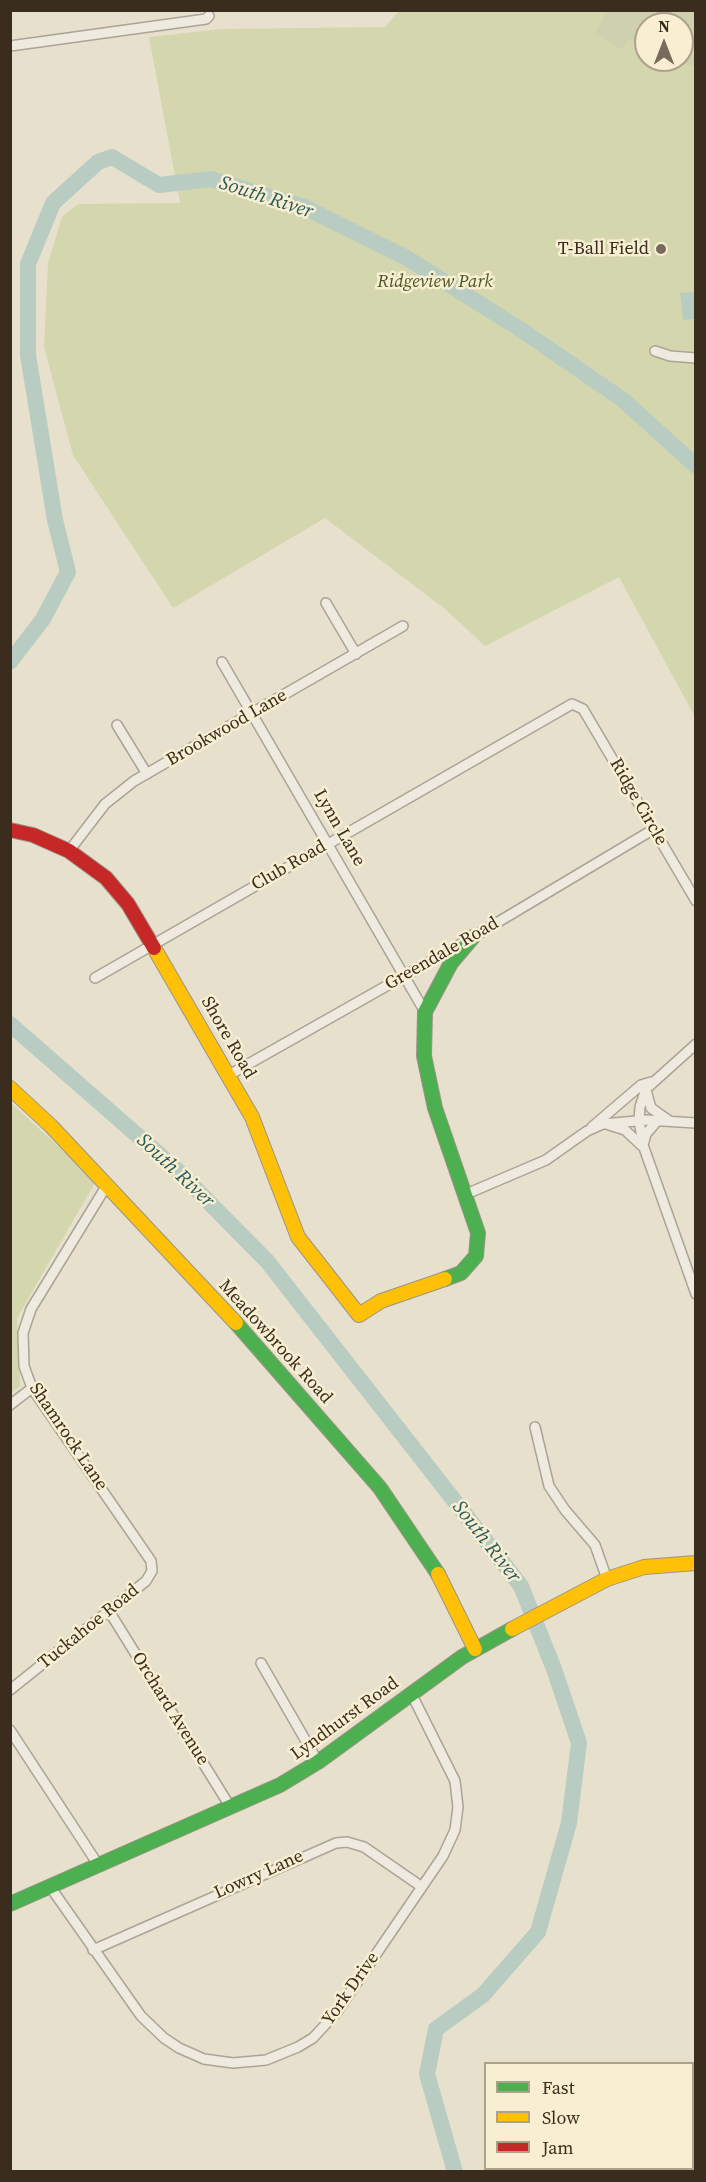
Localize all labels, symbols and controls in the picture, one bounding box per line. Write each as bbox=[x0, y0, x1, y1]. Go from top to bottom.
north arrow bbox=[634, 12, 694, 72]
text: N bbox=[658, 15, 670, 37]
water label: South River bbox=[216, 172, 316, 224]
place label: T-Ball Field bbox=[558, 238, 649, 260]
marker: T-Ball Field bbox=[654, 242, 668, 256]
park label: Ridgeview Park bbox=[377, 271, 493, 293]
street label: Brookwood Lane bbox=[163, 685, 291, 771]
street label: Ridge Circle bbox=[604, 755, 672, 849]
street label: Lynn Lane bbox=[308, 786, 370, 870]
street label: Club Road bbox=[248, 836, 330, 896]
street label: Greendale Road bbox=[381, 913, 503, 995]
street label: Shore Road bbox=[196, 993, 260, 1083]
water label: South River bbox=[131, 1129, 219, 1213]
street label: Meadowbrook Road bbox=[214, 1275, 336, 1409]
street label: Shamrock Lane bbox=[24, 1379, 112, 1495]
water label: South River bbox=[447, 1496, 525, 1588]
street label: Tuckahoe Road bbox=[34, 1580, 144, 1674]
street label: Orchard Avenue bbox=[127, 1648, 213, 1770]
street label: Lyndhurst Road bbox=[287, 1673, 403, 1765]
street label: Lowry Lane bbox=[211, 1846, 307, 1904]
street label: York Drive bbox=[318, 1948, 384, 2030]
legend bbox=[484, 2062, 694, 2170]
text: Fast bbox=[542, 2075, 575, 2100]
text: Slow bbox=[542, 2105, 580, 2130]
text: Jam bbox=[542, 2135, 574, 2160]

